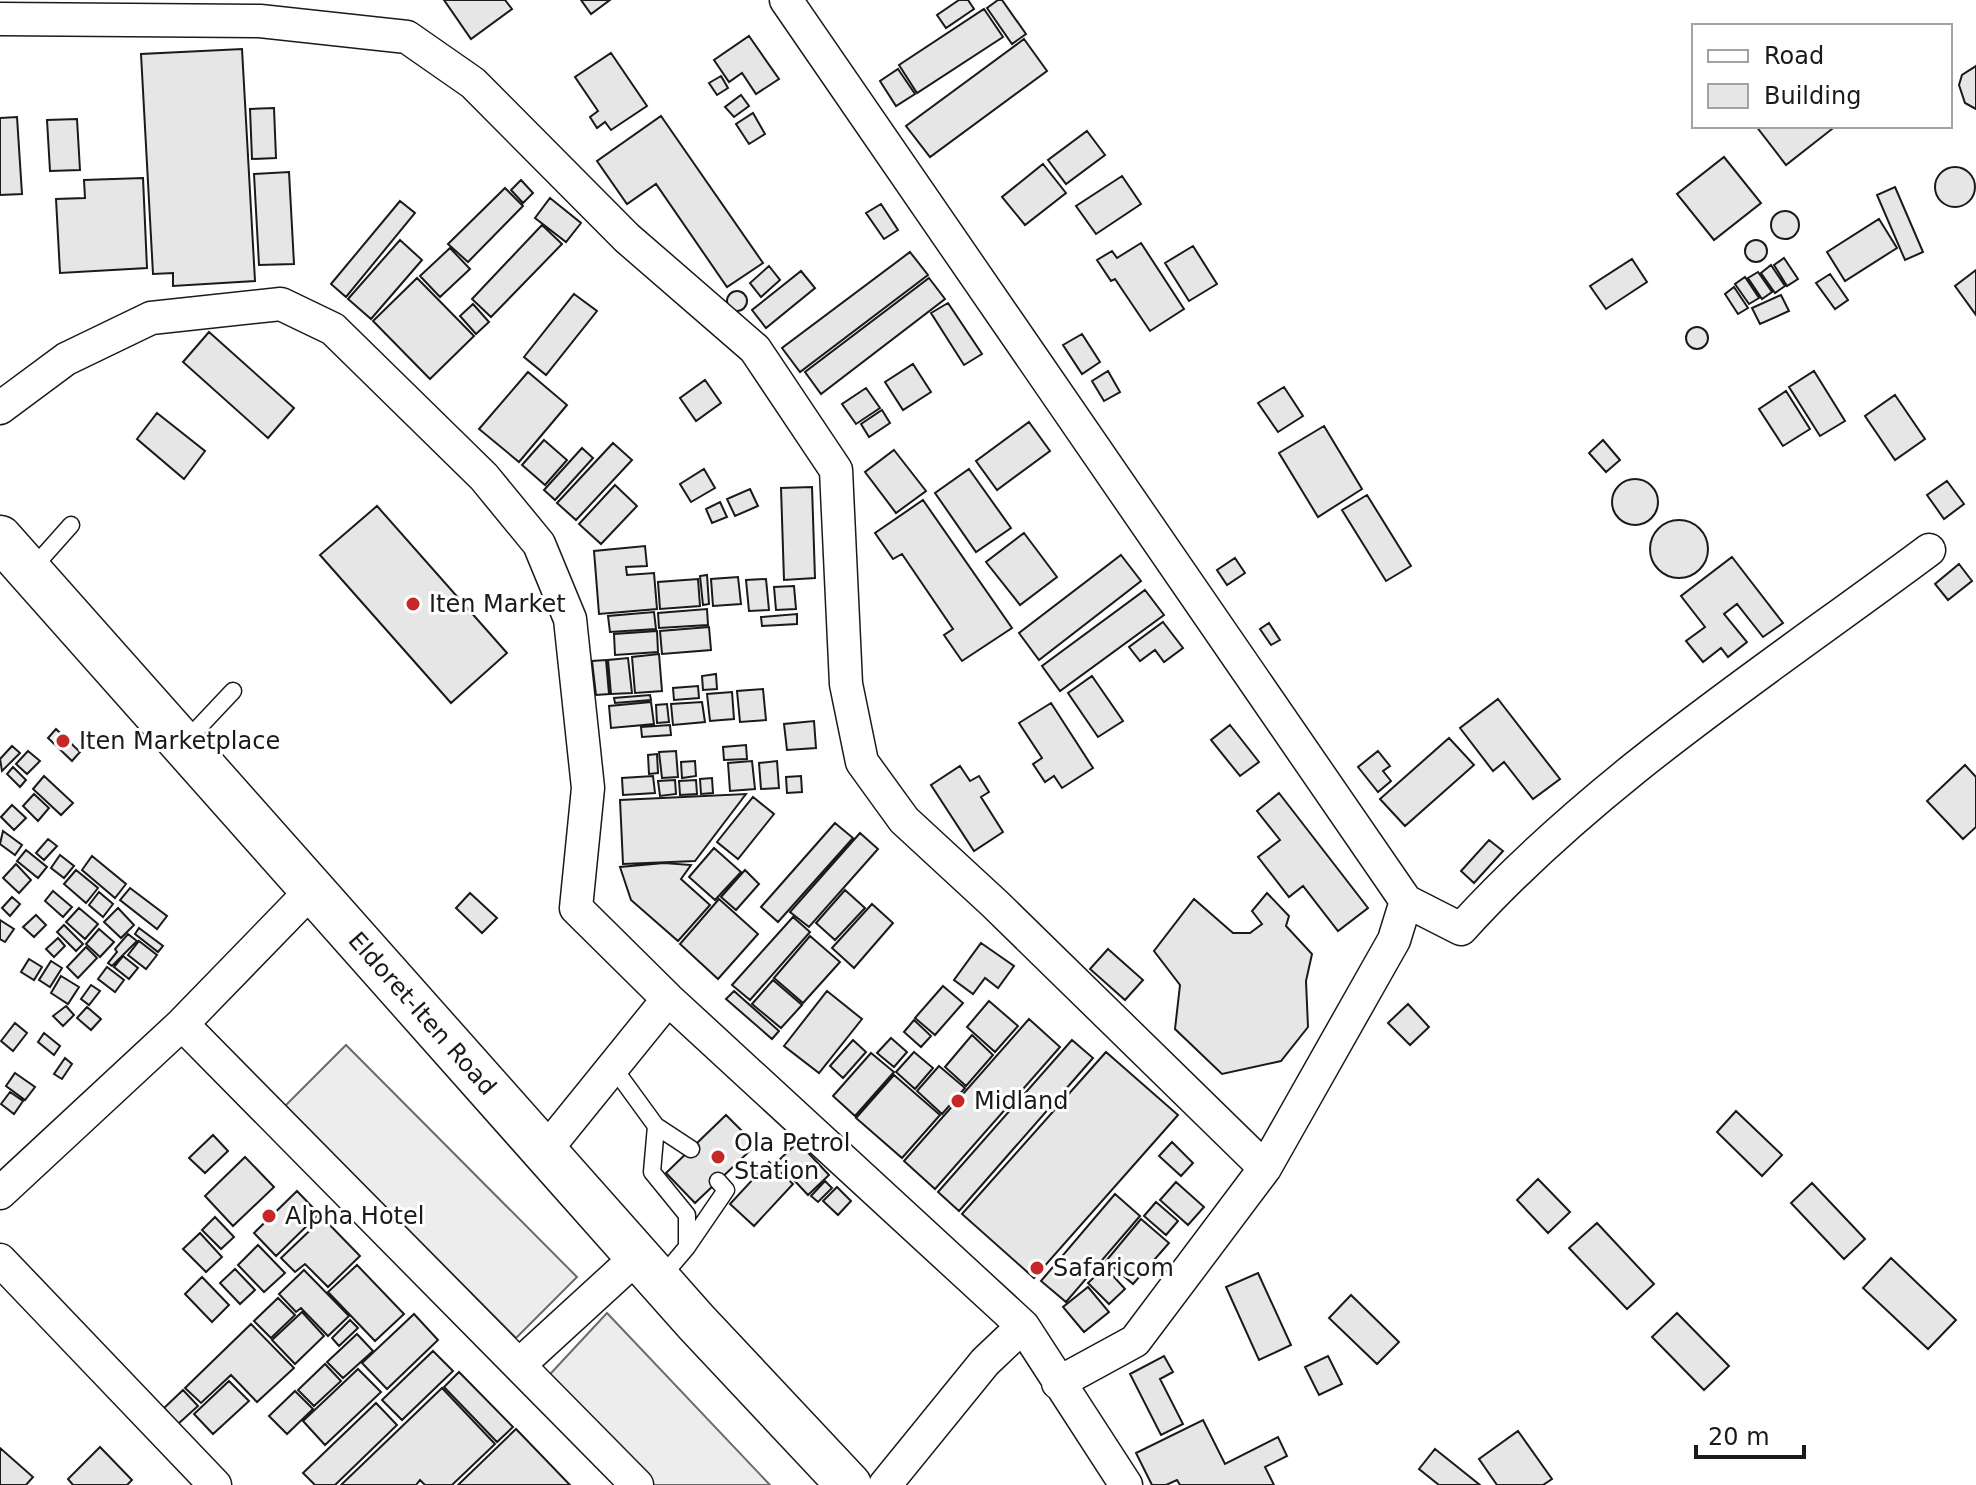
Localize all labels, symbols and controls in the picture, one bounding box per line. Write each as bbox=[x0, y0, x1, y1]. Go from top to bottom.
legend bbox=[1692, 24, 1952, 128]
text: Road bbox=[1764, 42, 1824, 70]
text: Building bbox=[1764, 82, 1861, 110]
place label: Iten Market bbox=[429, 590, 566, 618]
marker: Iten Market bbox=[404, 595, 422, 613]
place label: Iten Marketplace bbox=[79, 727, 280, 755]
marker: Iten Marketplace bbox=[54, 732, 72, 750]
street label: Eldoret-Iten Road bbox=[343, 926, 502, 1101]
place label: Midland bbox=[974, 1087, 1068, 1115]
marker: Midland bbox=[949, 1092, 967, 1110]
place label: Ola Petrol Station bbox=[734, 1129, 850, 1185]
marker: Ola Petrol Station bbox=[709, 1148, 727, 1166]
place label: Alpha Hotel bbox=[285, 1202, 424, 1230]
marker: Alpha Hotel bbox=[260, 1207, 278, 1225]
place label: Safaricom bbox=[1053, 1254, 1174, 1282]
marker: Safaricom bbox=[1028, 1259, 1046, 1277]
scale bar bbox=[1696, 1409, 1804, 1459]
text: 20 m bbox=[1708, 1423, 1770, 1451]

